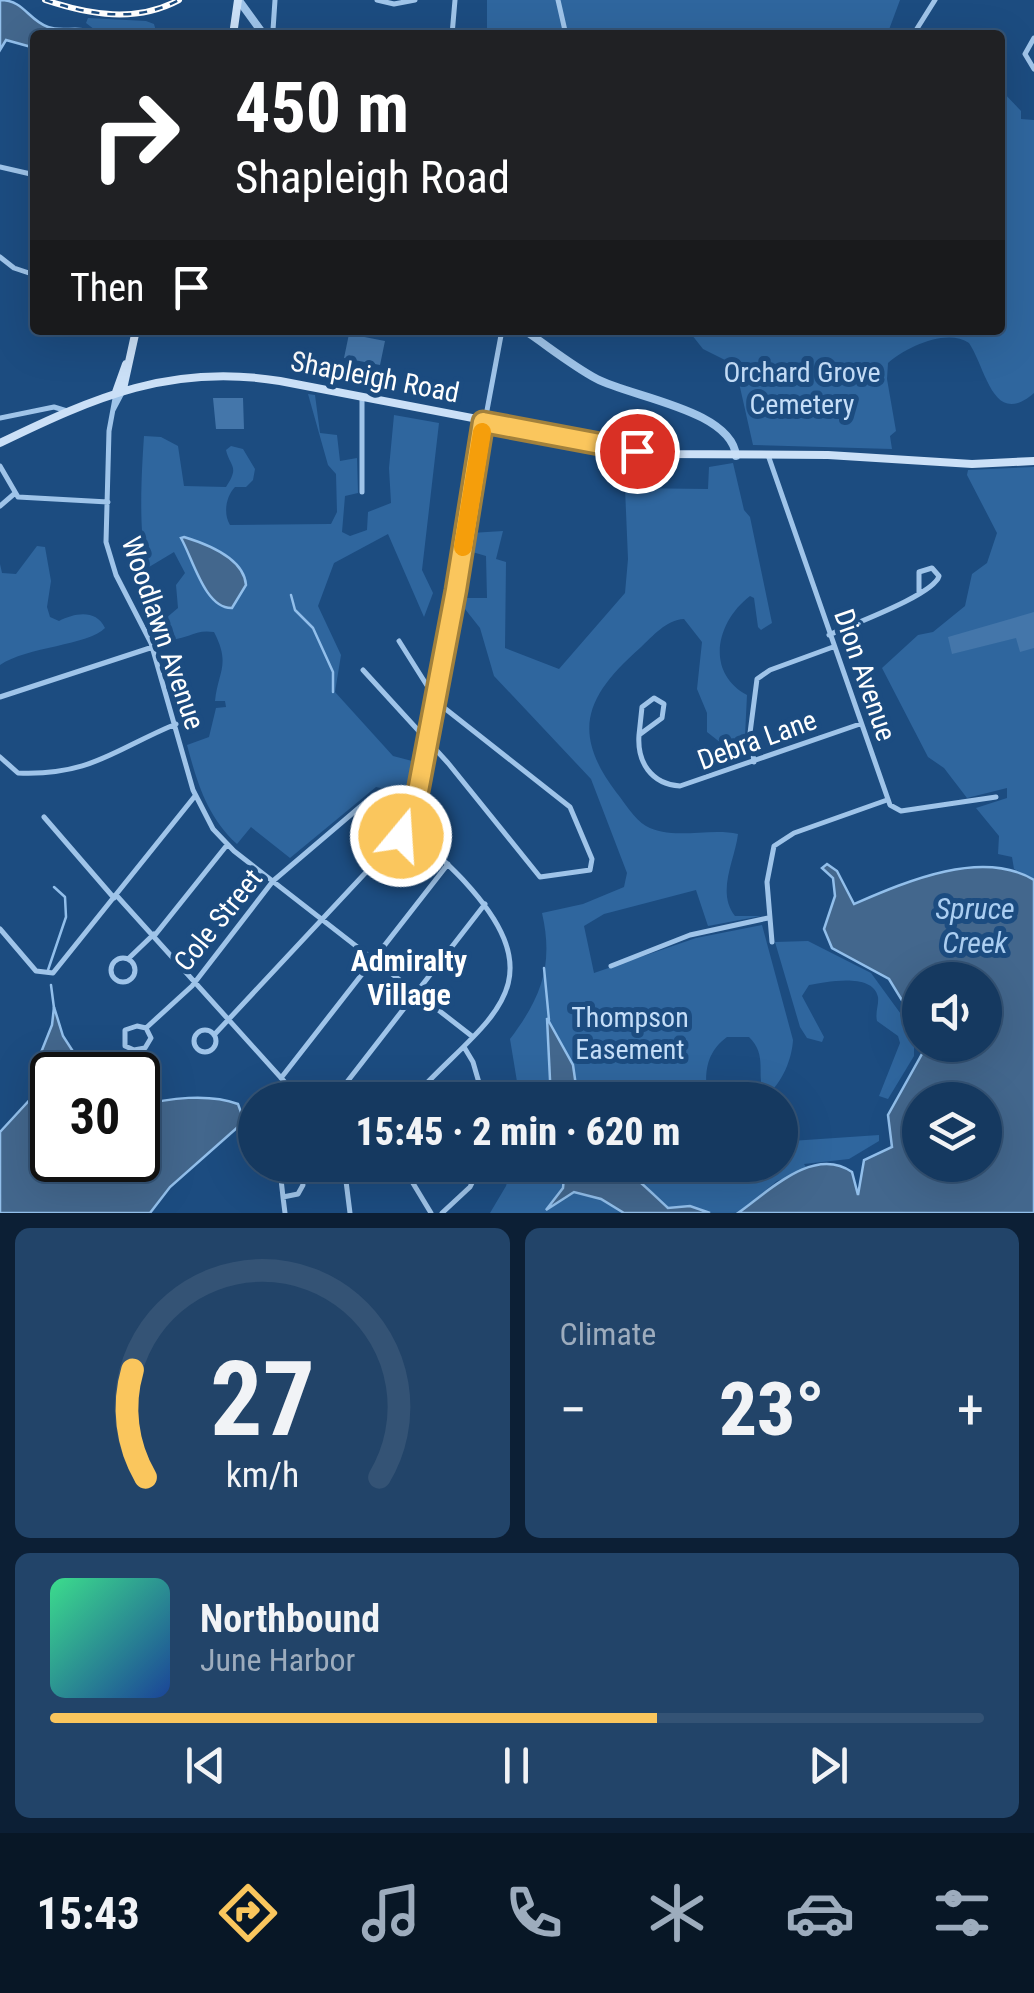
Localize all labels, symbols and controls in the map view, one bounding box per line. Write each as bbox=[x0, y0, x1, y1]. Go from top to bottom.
text: 450 m bbox=[235, 67, 409, 149]
icon: right bbox=[70, 70, 200, 200]
text: Shapleigh Road bbox=[235, 151, 510, 204]
icon: arrive bbox=[164, 260, 219, 315]
text: Then bbox=[70, 266, 144, 310]
street label: Shapleigh Road bbox=[288, 344, 462, 410]
park label: Orchard Grove Cemetery bbox=[723, 356, 881, 421]
pin bbox=[595, 409, 680, 494]
icon: arrive bbox=[610, 424, 665, 479]
street label: Woodlawn Avenue bbox=[115, 532, 211, 734]
street label: Dion Avenue bbox=[827, 605, 903, 745]
street label: Debra Lane bbox=[693, 703, 821, 777]
position arrow bbox=[349, 784, 453, 888]
street label: Cole Street bbox=[167, 862, 269, 978]
water label: Spruce Creek bbox=[935, 891, 1015, 960]
district label: Admiralty Village bbox=[351, 943, 468, 1012]
map controls bbox=[902, 962, 1002, 1182]
button: sound bbox=[902, 962, 1002, 1062]
park label: Thompson Easement bbox=[571, 1001, 689, 1066]
speed limit sign: 30 bbox=[30, 1052, 160, 1182]
button: layers bbox=[902, 1082, 1002, 1182]
text: 15:45 · 2 min · 620 m bbox=[356, 1110, 680, 1154]
text: Climate bbox=[560, 1315, 656, 1353]
text: 27 bbox=[210, 1339, 315, 1460]
text: 23° bbox=[719, 1365, 825, 1453]
text: − bbox=[560, 1378, 587, 1442]
text: + bbox=[957, 1378, 984, 1442]
text: km/h bbox=[225, 1454, 299, 1496]
text: Northbound bbox=[200, 1597, 380, 1641]
text: June Harbor bbox=[200, 1641, 355, 1679]
icon: previous bbox=[178, 1738, 233, 1793]
icon: pause bbox=[489, 1738, 544, 1793]
icon: next bbox=[801, 1738, 856, 1793]
icon: directions bbox=[213, 1878, 283, 1948]
icon: music bbox=[356, 1878, 426, 1948]
icon: phone bbox=[499, 1878, 569, 1948]
icon: climate bbox=[642, 1878, 712, 1948]
icon: car bbox=[785, 1878, 855, 1948]
icon: filters bbox=[927, 1878, 997, 1948]
text: 15:43 bbox=[36, 1887, 140, 1940]

